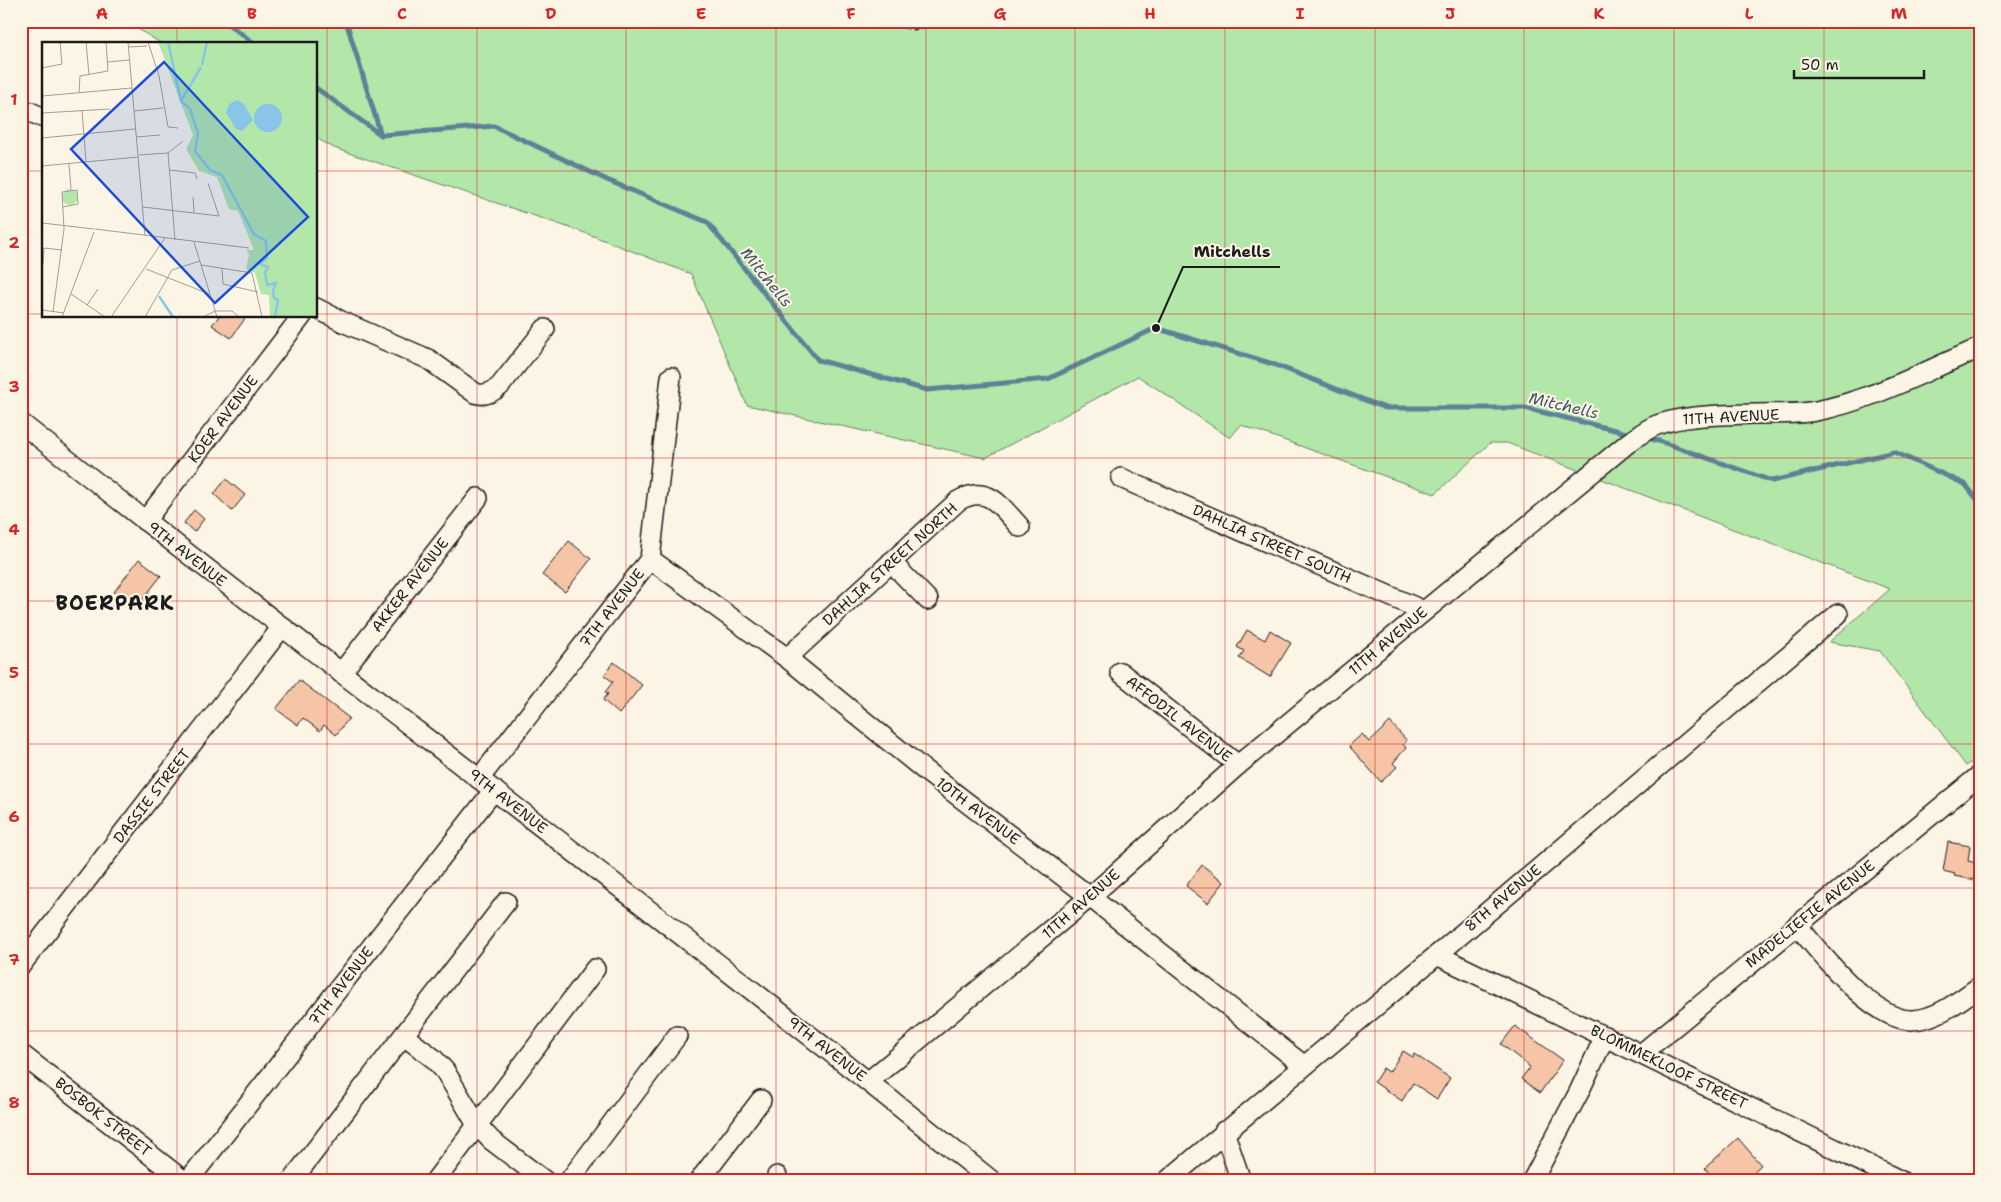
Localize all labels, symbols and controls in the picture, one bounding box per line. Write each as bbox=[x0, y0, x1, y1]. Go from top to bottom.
text: A bbox=[96, 3, 108, 24]
text: B bbox=[247, 3, 257, 24]
text: C bbox=[397, 3, 407, 24]
text: D bbox=[545, 3, 557, 24]
text: E bbox=[696, 3, 706, 24]
text: F bbox=[846, 3, 856, 24]
text: G bbox=[994, 3, 1007, 24]
text: H bbox=[1144, 3, 1156, 24]
text: I bbox=[1296, 3, 1305, 24]
text: J bbox=[1445, 3, 1455, 24]
text: K bbox=[1594, 3, 1605, 24]
text: L bbox=[1745, 3, 1754, 24]
text: M bbox=[1891, 3, 1908, 24]
inset map bbox=[42, 42, 318, 318]
scale bar bbox=[1794, 48, 1924, 80]
text: 50 m bbox=[1801, 55, 1839, 75]
text: 1 bbox=[10, 89, 18, 110]
text: 2 bbox=[8, 232, 20, 253]
callout: Mitchells bbox=[1183, 236, 1280, 267]
text: Mitchells bbox=[1194, 241, 1270, 262]
water label: Mitchells bbox=[736, 243, 797, 312]
street label: KOER AVENUE bbox=[183, 371, 263, 467]
text: 3 bbox=[8, 376, 20, 397]
water label: Mitchells bbox=[1527, 387, 1601, 424]
street label: 11TH AVENUE bbox=[1682, 404, 1780, 430]
street label: DAHLIA STREET NORTH bbox=[818, 498, 962, 630]
street label: DAHLIA STREET SOUTH bbox=[1189, 500, 1355, 588]
street label: 9TH AVENUE bbox=[143, 517, 231, 591]
text: 4 bbox=[8, 519, 20, 540]
street label: AKKER AVENUE bbox=[367, 534, 453, 636]
street label: 7TH AVENUE bbox=[575, 564, 649, 652]
district label: BOERPARK bbox=[56, 590, 174, 616]
street label: 11TH AVENUE bbox=[1344, 602, 1432, 680]
text: 5 bbox=[9, 662, 19, 683]
street label: AFFODIL AVENUE bbox=[1122, 671, 1236, 767]
street label: DASSIE STREET bbox=[109, 745, 195, 847]
street label: 9TH AVENUE bbox=[464, 764, 552, 838]
street label: 10TH AVENUE bbox=[932, 773, 1024, 849]
text: 6 bbox=[8, 806, 20, 827]
street label: MADELIEFIE AVENUE bbox=[1741, 856, 1879, 972]
street label: 8TH AVENUE bbox=[1460, 860, 1546, 936]
street label: 11TH AVENUE bbox=[1038, 865, 1124, 943]
street label: 7TH AVENUE bbox=[304, 942, 378, 1030]
text: 7 bbox=[8, 949, 20, 970]
street label: 9TH AVENUE bbox=[783, 1012, 871, 1086]
street label: BLOMMEKLOOF STREET bbox=[1587, 1020, 1751, 1114]
street label: BOSBOK STREET bbox=[51, 1073, 155, 1161]
text: 8 bbox=[8, 1092, 20, 1113]

